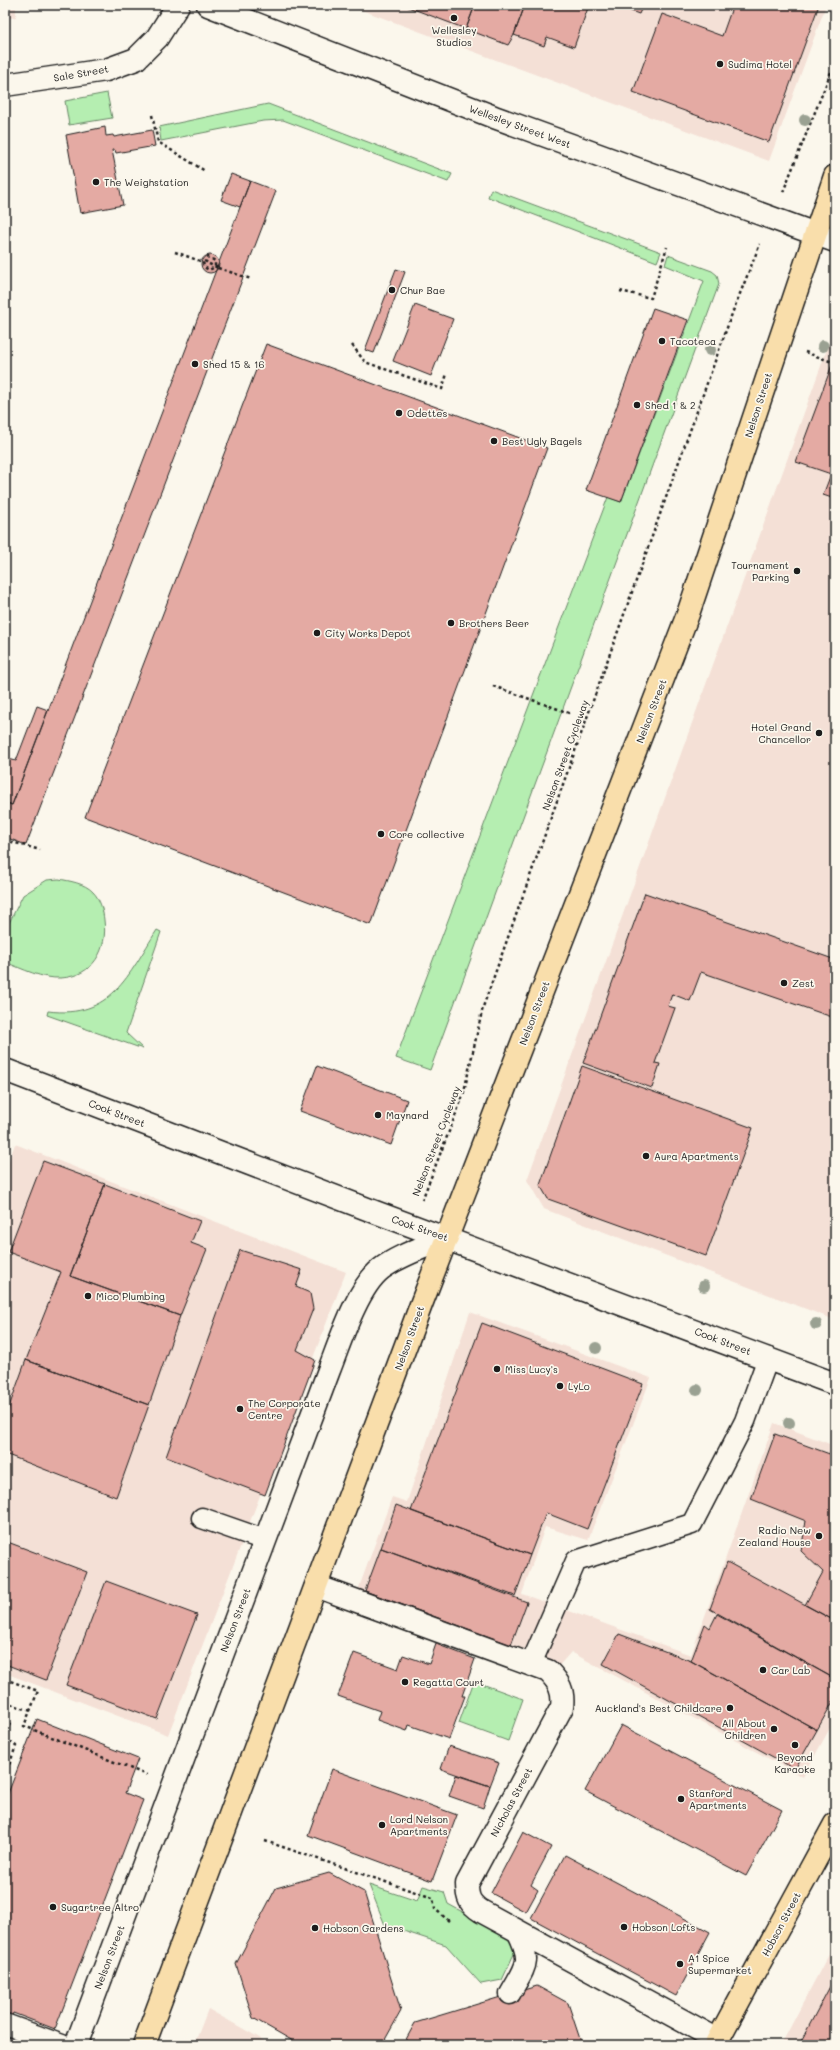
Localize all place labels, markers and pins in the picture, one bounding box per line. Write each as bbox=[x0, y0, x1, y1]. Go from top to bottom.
marker: Wellesley Studios bbox=[449, 13, 459, 23]
place label: Wellesley Studios bbox=[432, 23, 476, 49]
place label: Sudima Hotel bbox=[728, 57, 792, 71]
marker: Sudima Hotel bbox=[715, 59, 725, 69]
place label: The Weighstation bbox=[104, 175, 189, 189]
marker: The Weighstation bbox=[91, 177, 101, 187]
place label: Chur Bae bbox=[400, 283, 445, 297]
marker: Chur Bae bbox=[387, 285, 397, 295]
place label: Tacoteca bbox=[670, 334, 716, 348]
marker: Tacoteca bbox=[657, 336, 667, 346]
place label: Shed 15 & 16 bbox=[203, 357, 264, 371]
marker: Shed 15 & 16 bbox=[190, 359, 200, 369]
place label: Shed 1 & 2 bbox=[645, 398, 696, 412]
marker: Shed 1 & 2 bbox=[632, 400, 642, 410]
place label: Odettes bbox=[407, 406, 447, 420]
marker: Odettes bbox=[394, 408, 404, 418]
place label: Best Ugly Bagels bbox=[502, 434, 582, 448]
marker: Best Ugly Bagels bbox=[489, 436, 499, 446]
place label: Tournament Parking bbox=[731, 558, 789, 584]
marker: Tournament Parking bbox=[792, 566, 802, 576]
place label: Brothers Beer bbox=[459, 616, 529, 630]
marker: Brothers Beer bbox=[446, 618, 456, 628]
place label: City Works Depot bbox=[325, 626, 411, 640]
marker: City Works Depot bbox=[312, 628, 322, 638]
place label: Hotel Grand Chancellor bbox=[751, 720, 811, 746]
marker: Hotel Grand Chancellor bbox=[814, 728, 824, 738]
place label: Core collective bbox=[389, 827, 464, 841]
marker: Core collective bbox=[376, 829, 386, 839]
place label: Zest bbox=[792, 976, 814, 990]
marker: Zest bbox=[779, 978, 789, 988]
place label: Maynard bbox=[386, 1108, 429, 1122]
marker: Maynard bbox=[373, 1110, 383, 1120]
place label: Aura Apartments bbox=[654, 1149, 739, 1163]
marker: Aura Apartments bbox=[641, 1151, 651, 1161]
place label: Mico Plumbing bbox=[96, 1289, 165, 1303]
marker: Mico Plumbing bbox=[83, 1291, 93, 1301]
place label: Miss Lucy's bbox=[505, 1362, 558, 1376]
marker: Miss Lucy's bbox=[492, 1364, 502, 1374]
place label: LyLo bbox=[568, 1379, 590, 1393]
marker: LyLo bbox=[555, 1381, 565, 1391]
place label: The Corporate Centre bbox=[248, 1396, 321, 1422]
marker: The Corporate Centre bbox=[235, 1404, 245, 1414]
place label: Radio New Zealand House bbox=[738, 1523, 811, 1549]
marker: Radio New Zealand House bbox=[814, 1531, 824, 1541]
place label: Car Lab bbox=[771, 1663, 810, 1677]
marker: Car Lab bbox=[758, 1665, 768, 1675]
place label: Regatta Court bbox=[413, 1675, 484, 1689]
marker: Regatta Court bbox=[400, 1677, 410, 1687]
place label: Auckland's Best Childcare bbox=[595, 1701, 722, 1715]
marker: Auckland's Best Childcare bbox=[725, 1703, 735, 1713]
place label: All About Children bbox=[722, 1716, 766, 1742]
marker: All About Children bbox=[769, 1724, 779, 1734]
marker: Beyond Karaoke bbox=[790, 1740, 800, 1750]
place label: Beyond Karaoke bbox=[775, 1750, 815, 1776]
place label: Stanford Apartments bbox=[689, 1786, 747, 1812]
marker: Stanford Apartments bbox=[676, 1794, 686, 1804]
place label: Lord Nelson Apartments bbox=[390, 1812, 448, 1838]
marker: Lord Nelson Apartments bbox=[377, 1820, 387, 1830]
place label: Sugartree Altro bbox=[61, 1900, 139, 1914]
marker: Sugartree Altro bbox=[48, 1902, 58, 1912]
place label: Hobson Lofts bbox=[632, 1920, 695, 1934]
place label: Hobson Gardens bbox=[323, 1921, 404, 1935]
marker: Hobson Lofts bbox=[619, 1922, 629, 1932]
marker: Hobson Gardens bbox=[310, 1923, 320, 1933]
place label: A1 Spice Supermarket bbox=[688, 1951, 752, 1977]
marker: A1 Spice Supermarket bbox=[675, 1959, 685, 1969]

